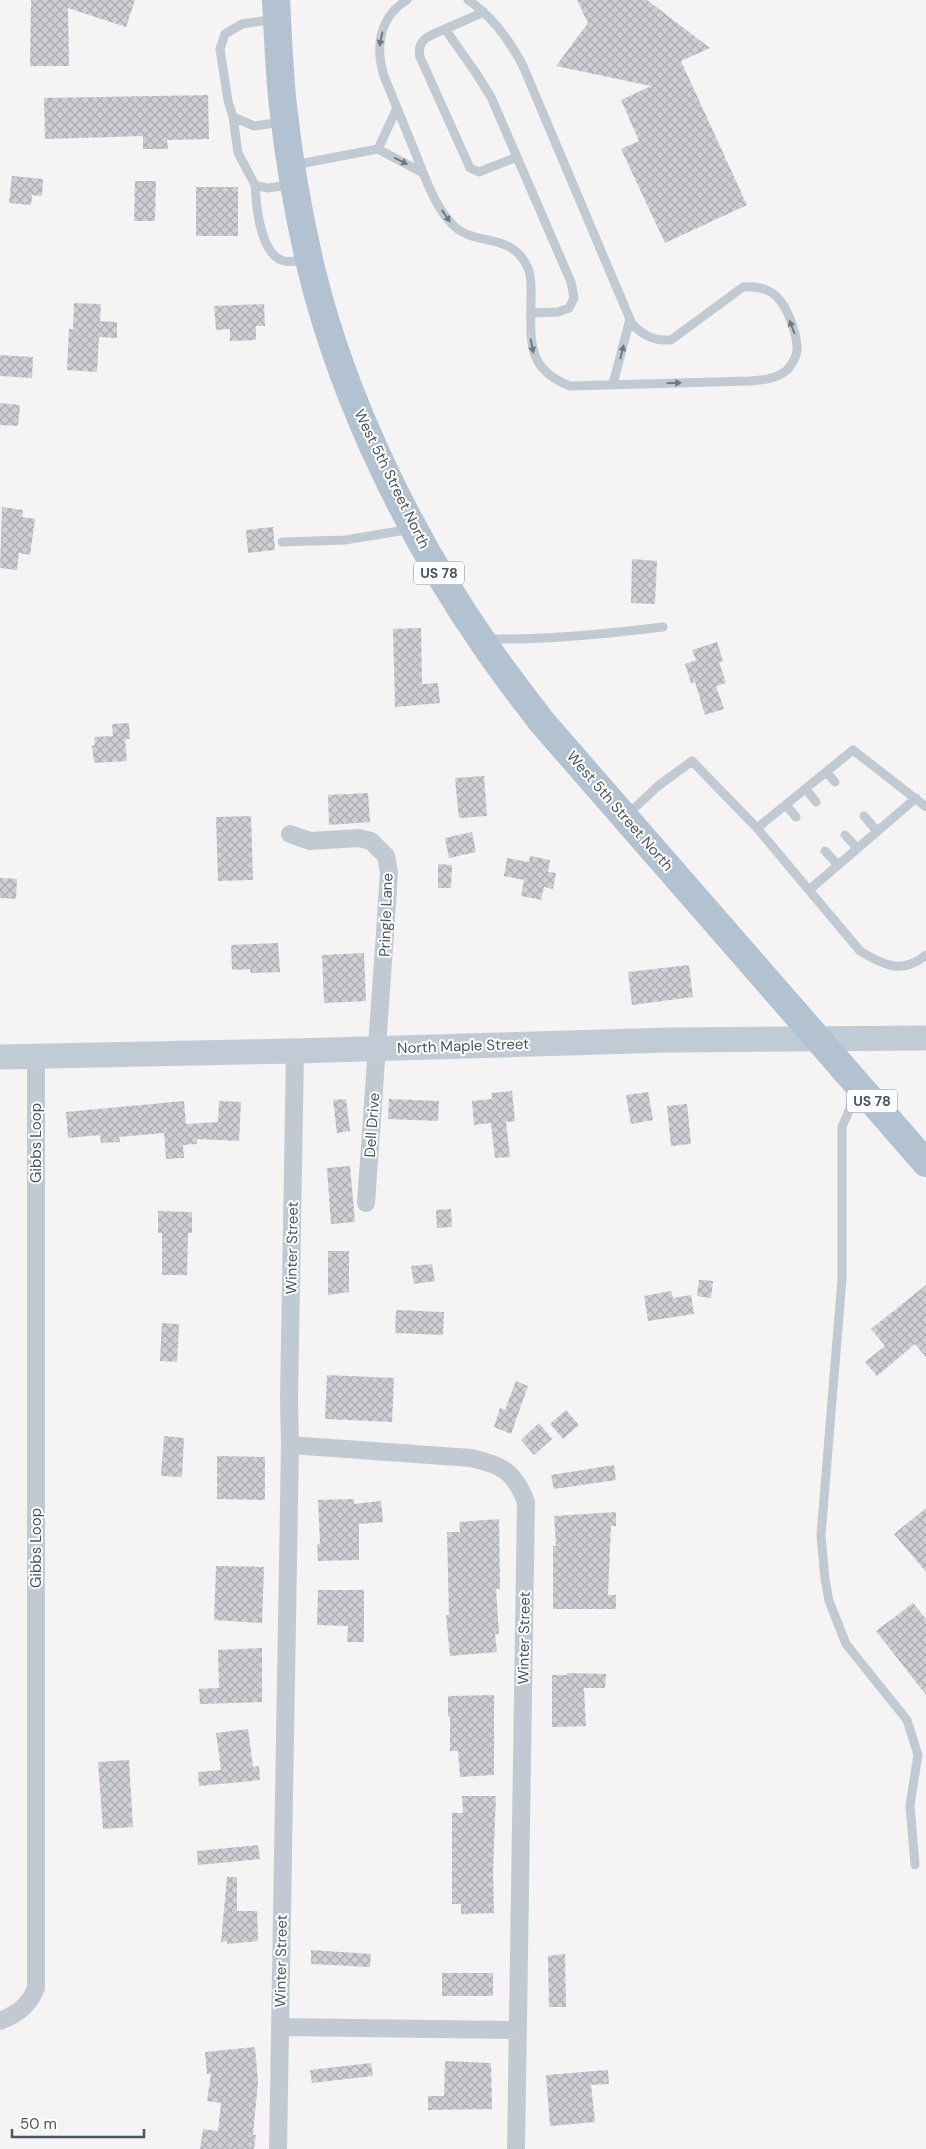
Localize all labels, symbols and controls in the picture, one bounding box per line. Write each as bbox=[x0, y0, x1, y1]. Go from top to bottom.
one-way arrow bbox=[376, 31, 384, 47]
one-way arrow bbox=[393, 157, 408, 165]
one-way arrow bbox=[441, 209, 451, 223]
one-way arrow bbox=[788, 319, 796, 334]
one-way arrow bbox=[528, 338, 536, 353]
one-way arrow bbox=[618, 344, 626, 359]
one-way arrow bbox=[666, 379, 682, 387]
street label: West 5th Street North bbox=[350, 406, 434, 552]
road number: US 78 bbox=[414, 562, 464, 584]
street label: West 5th Street North bbox=[562, 747, 678, 875]
street label: Pringle Lane bbox=[375, 873, 397, 957]
street label: North Maple Street bbox=[397, 1034, 529, 1058]
road number: US 78 bbox=[847, 1090, 897, 1112]
street label: Dell Drive bbox=[360, 1092, 384, 1158]
street label: Gibbs Loop bbox=[26, 1103, 46, 1183]
street label: Winter Street bbox=[281, 1201, 303, 1295]
street label: Gibbs Loop bbox=[26, 1508, 46, 1588]
street label: Winter Street bbox=[513, 1591, 535, 1685]
street label: Winter Street bbox=[270, 1914, 292, 2008]
scale bar bbox=[12, 2106, 145, 2138]
text: 50 m bbox=[20, 2114, 57, 2134]

